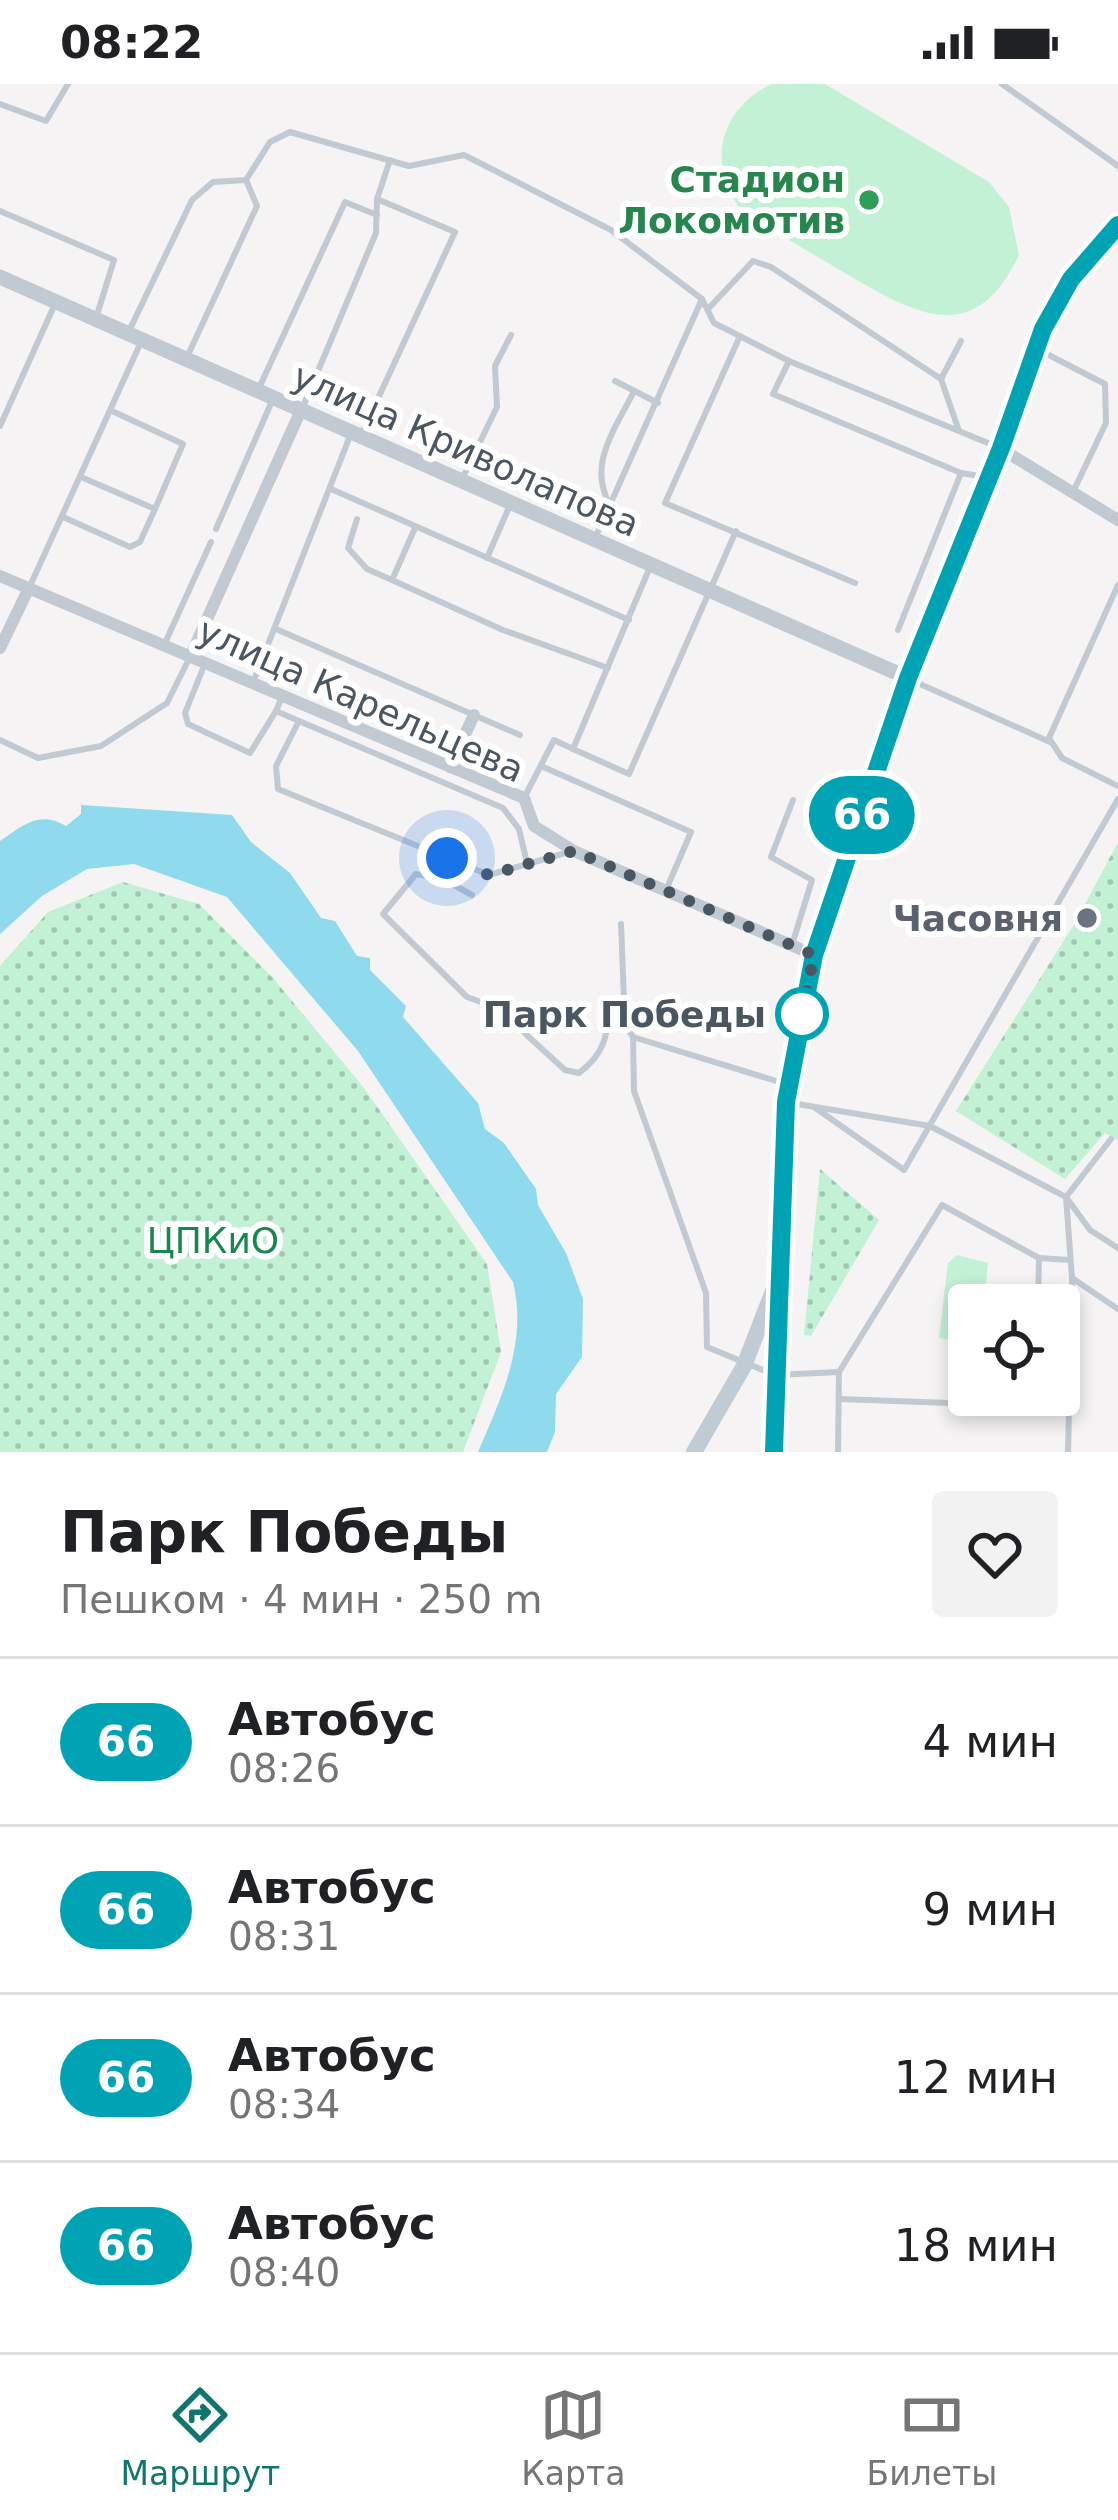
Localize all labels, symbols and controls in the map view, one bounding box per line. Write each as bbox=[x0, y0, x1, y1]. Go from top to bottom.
text: 08:22 bbox=[60, 16, 203, 69]
place label: Стадион Локомотив bbox=[618, 159, 845, 241]
marker: Стадион Локомотив bbox=[856, 187, 882, 213]
street label: улица Криволапова bbox=[287, 355, 645, 545]
street label: улица Карельцева bbox=[192, 610, 530, 790]
line badge: 66 bbox=[808, 776, 916, 854]
text: 66 bbox=[833, 790, 891, 839]
your location bbox=[417, 828, 477, 888]
place label: Часовня bbox=[893, 898, 1063, 939]
marker: Часовня bbox=[1074, 905, 1100, 931]
marker: Парк Победы bbox=[777, 989, 827, 1039]
place label: Парк Победы bbox=[483, 994, 766, 1035]
park label: ЦПКиО bbox=[147, 1220, 279, 1261]
map controls bbox=[948, 1284, 1080, 1416]
button: locate bbox=[948, 1284, 1080, 1416]
button: heart bbox=[932, 1491, 1058, 1617]
text: Парк Победы bbox=[60, 1499, 508, 1565]
text: Пешком · 4 мин · 250 m bbox=[60, 1577, 543, 1622]
text: Автобус bbox=[228, 1693, 436, 1746]
text: 4 мин bbox=[922, 1715, 1058, 1768]
text: 66 bbox=[97, 1717, 155, 1766]
text: 08:26 bbox=[228, 1746, 340, 1791]
text: Автобус bbox=[228, 1861, 436, 1914]
text: 9 мин bbox=[922, 1883, 1058, 1936]
text: 66 bbox=[97, 1885, 155, 1934]
text: 08:31 bbox=[228, 1914, 340, 1959]
text: Автобус bbox=[228, 2029, 436, 2082]
text: 12 мин bbox=[894, 2051, 1058, 2104]
text: 66 bbox=[97, 2053, 155, 2102]
text: 08:34 bbox=[228, 2082, 340, 2127]
text: Автобус bbox=[228, 2197, 436, 2250]
text: 18 мин bbox=[894, 2219, 1058, 2272]
text: 66 bbox=[97, 2221, 155, 2270]
text: 08:40 bbox=[228, 2250, 340, 2295]
tab: Маршрут bbox=[121, 2382, 280, 2493]
tab: Карта bbox=[521, 2382, 625, 2493]
tab: Билеты bbox=[867, 2382, 997, 2493]

